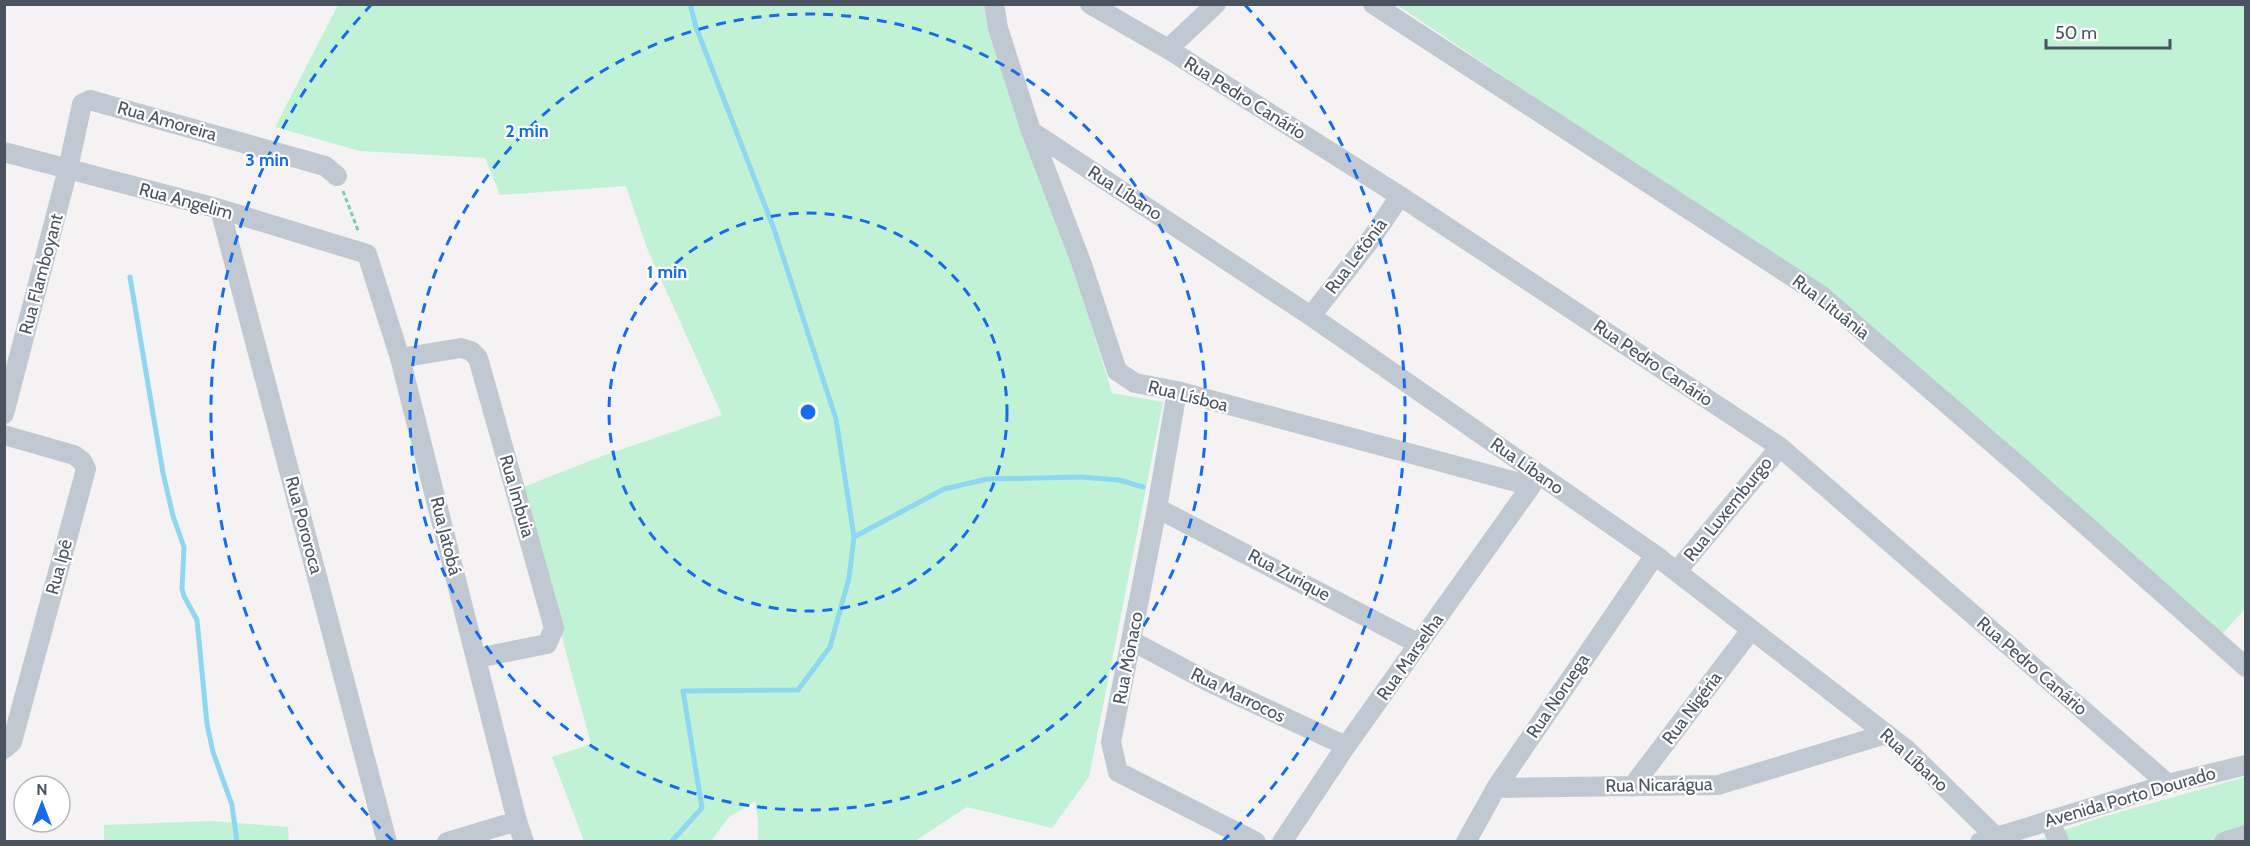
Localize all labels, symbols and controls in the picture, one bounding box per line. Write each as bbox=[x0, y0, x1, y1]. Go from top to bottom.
scale bar bbox=[2046, 12, 2170, 50]
text: 50 m bbox=[2055, 22, 2097, 44]
street label: Rua Pedro Canário bbox=[1180, 52, 1310, 144]
street label: Rua Amoreira bbox=[115, 96, 220, 146]
text: 2 min bbox=[505, 120, 549, 142]
text: 3 min bbox=[245, 149, 289, 171]
street label: Rua Líbano bbox=[1084, 161, 1166, 225]
street label: Rua Angelim bbox=[137, 178, 235, 224]
street label: Rua Flamboyant bbox=[14, 211, 68, 337]
street label: Rua Letônia bbox=[1320, 213, 1392, 298]
text: 1 min bbox=[647, 261, 687, 283]
street label: Rua Lituânia bbox=[1788, 270, 1874, 344]
street label: Rua Pedro Canário bbox=[1589, 315, 1717, 411]
street label: Rua Lísboa bbox=[1146, 375, 1231, 417]
centre of rings bbox=[798, 402, 818, 422]
street label: Rua Líbano bbox=[1486, 433, 1568, 499]
street label: Rua Imbuia bbox=[495, 452, 539, 540]
street label: Rua Luxemburgo bbox=[1679, 452, 1777, 566]
street label: Rua Pororoca bbox=[280, 474, 328, 577]
street label: Rua Jatobá bbox=[426, 494, 466, 578]
street label: Rua Ipê bbox=[41, 537, 77, 597]
street label: Rua Zurique bbox=[1244, 544, 1334, 606]
street label: Rua Marselha bbox=[1372, 609, 1448, 705]
street label: Rua Mônaco bbox=[1108, 610, 1148, 706]
street label: Rua Pedro Canário bbox=[1972, 612, 2092, 720]
street label: Rua Noruega bbox=[1522, 649, 1594, 742]
street label: Rua Marrocos bbox=[1187, 663, 1289, 727]
street label: Rua Nigéria bbox=[1658, 667, 1727, 749]
street label: Rua Líbano bbox=[1875, 724, 1953, 796]
street label: Avenida Porto Dourado bbox=[2042, 762, 2218, 832]
street label: Rua Nicarágua bbox=[1605, 773, 1713, 797]
north arrow bbox=[12, 774, 72, 834]
text: N bbox=[36, 780, 48, 799]

